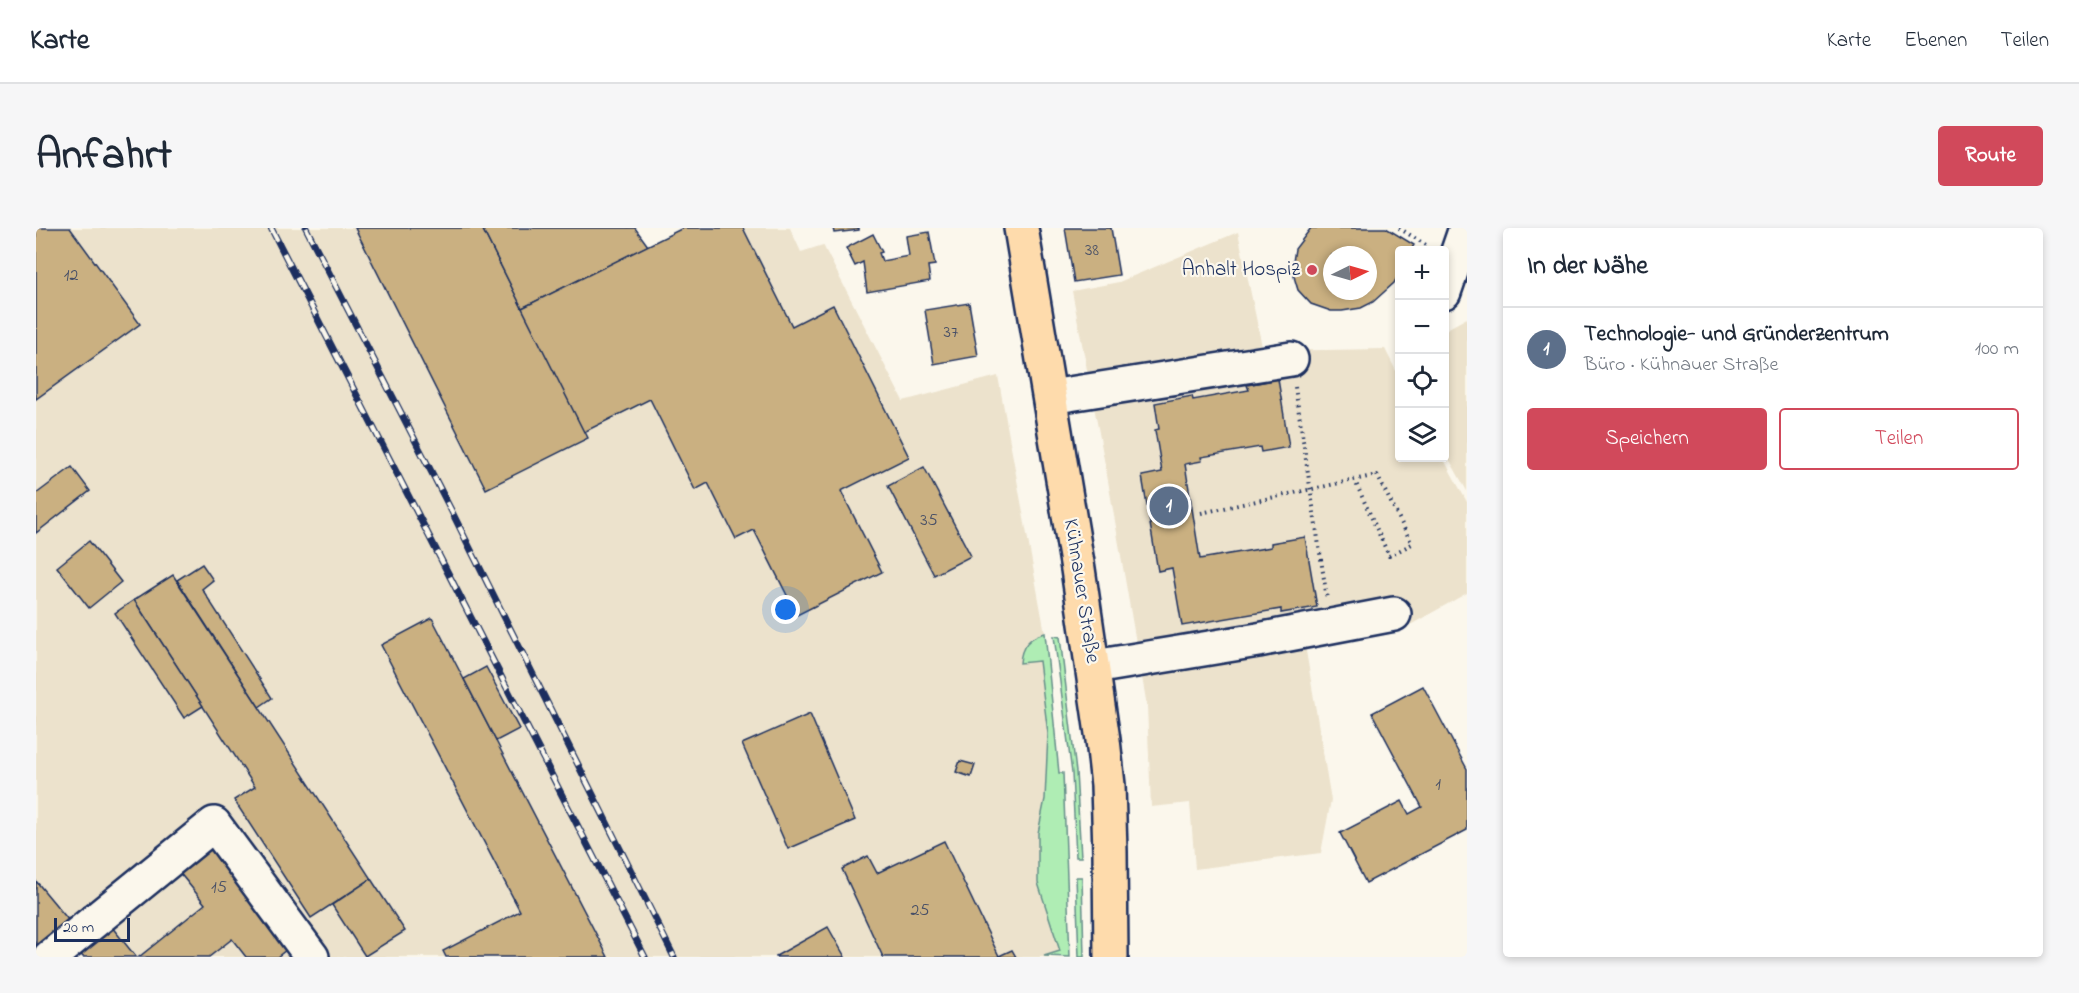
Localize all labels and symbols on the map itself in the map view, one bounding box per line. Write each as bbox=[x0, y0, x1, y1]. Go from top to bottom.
house number: 38 bbox=[1085, 238, 1099, 264]
north arrow bbox=[1323, 246, 1377, 300]
place label: Anhalt Hospiz bbox=[1182, 255, 1300, 285]
house number: 12 bbox=[64, 263, 78, 289]
marker: Anhalt Hospiz bbox=[1305, 263, 1319, 277]
house number: 37 bbox=[944, 320, 959, 346]
pin: 1 bbox=[1150, 484, 1188, 528]
house number: 35 bbox=[920, 508, 938, 534]
street label: Kühnauer Straße bbox=[1055, 517, 1107, 666]
your location bbox=[771, 595, 800, 624]
house number: 1 bbox=[1435, 772, 1441, 798]
house number: 15 bbox=[211, 875, 227, 901]
house number: 25 bbox=[910, 898, 930, 924]
scale bar bbox=[54, 915, 130, 942]

